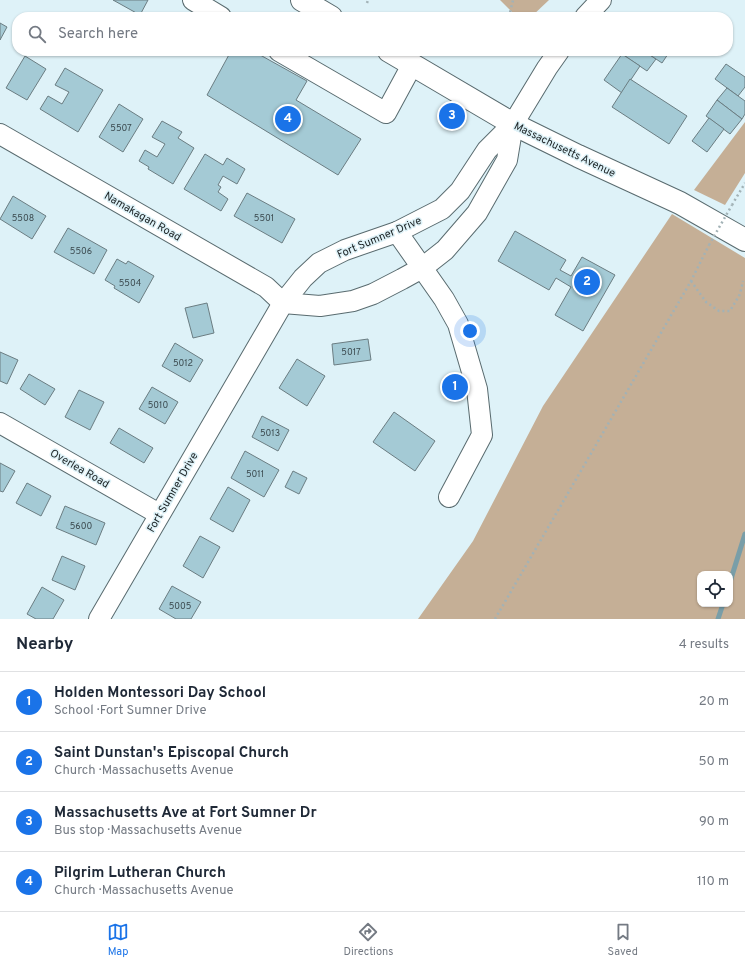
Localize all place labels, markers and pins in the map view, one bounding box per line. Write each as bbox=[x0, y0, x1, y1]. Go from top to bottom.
pin: 3 bbox=[439, 101, 465, 131]
pin: 4 bbox=[275, 104, 301, 134]
pin: 2 bbox=[574, 267, 600, 297]
pin: 1 bbox=[442, 372, 468, 402]

